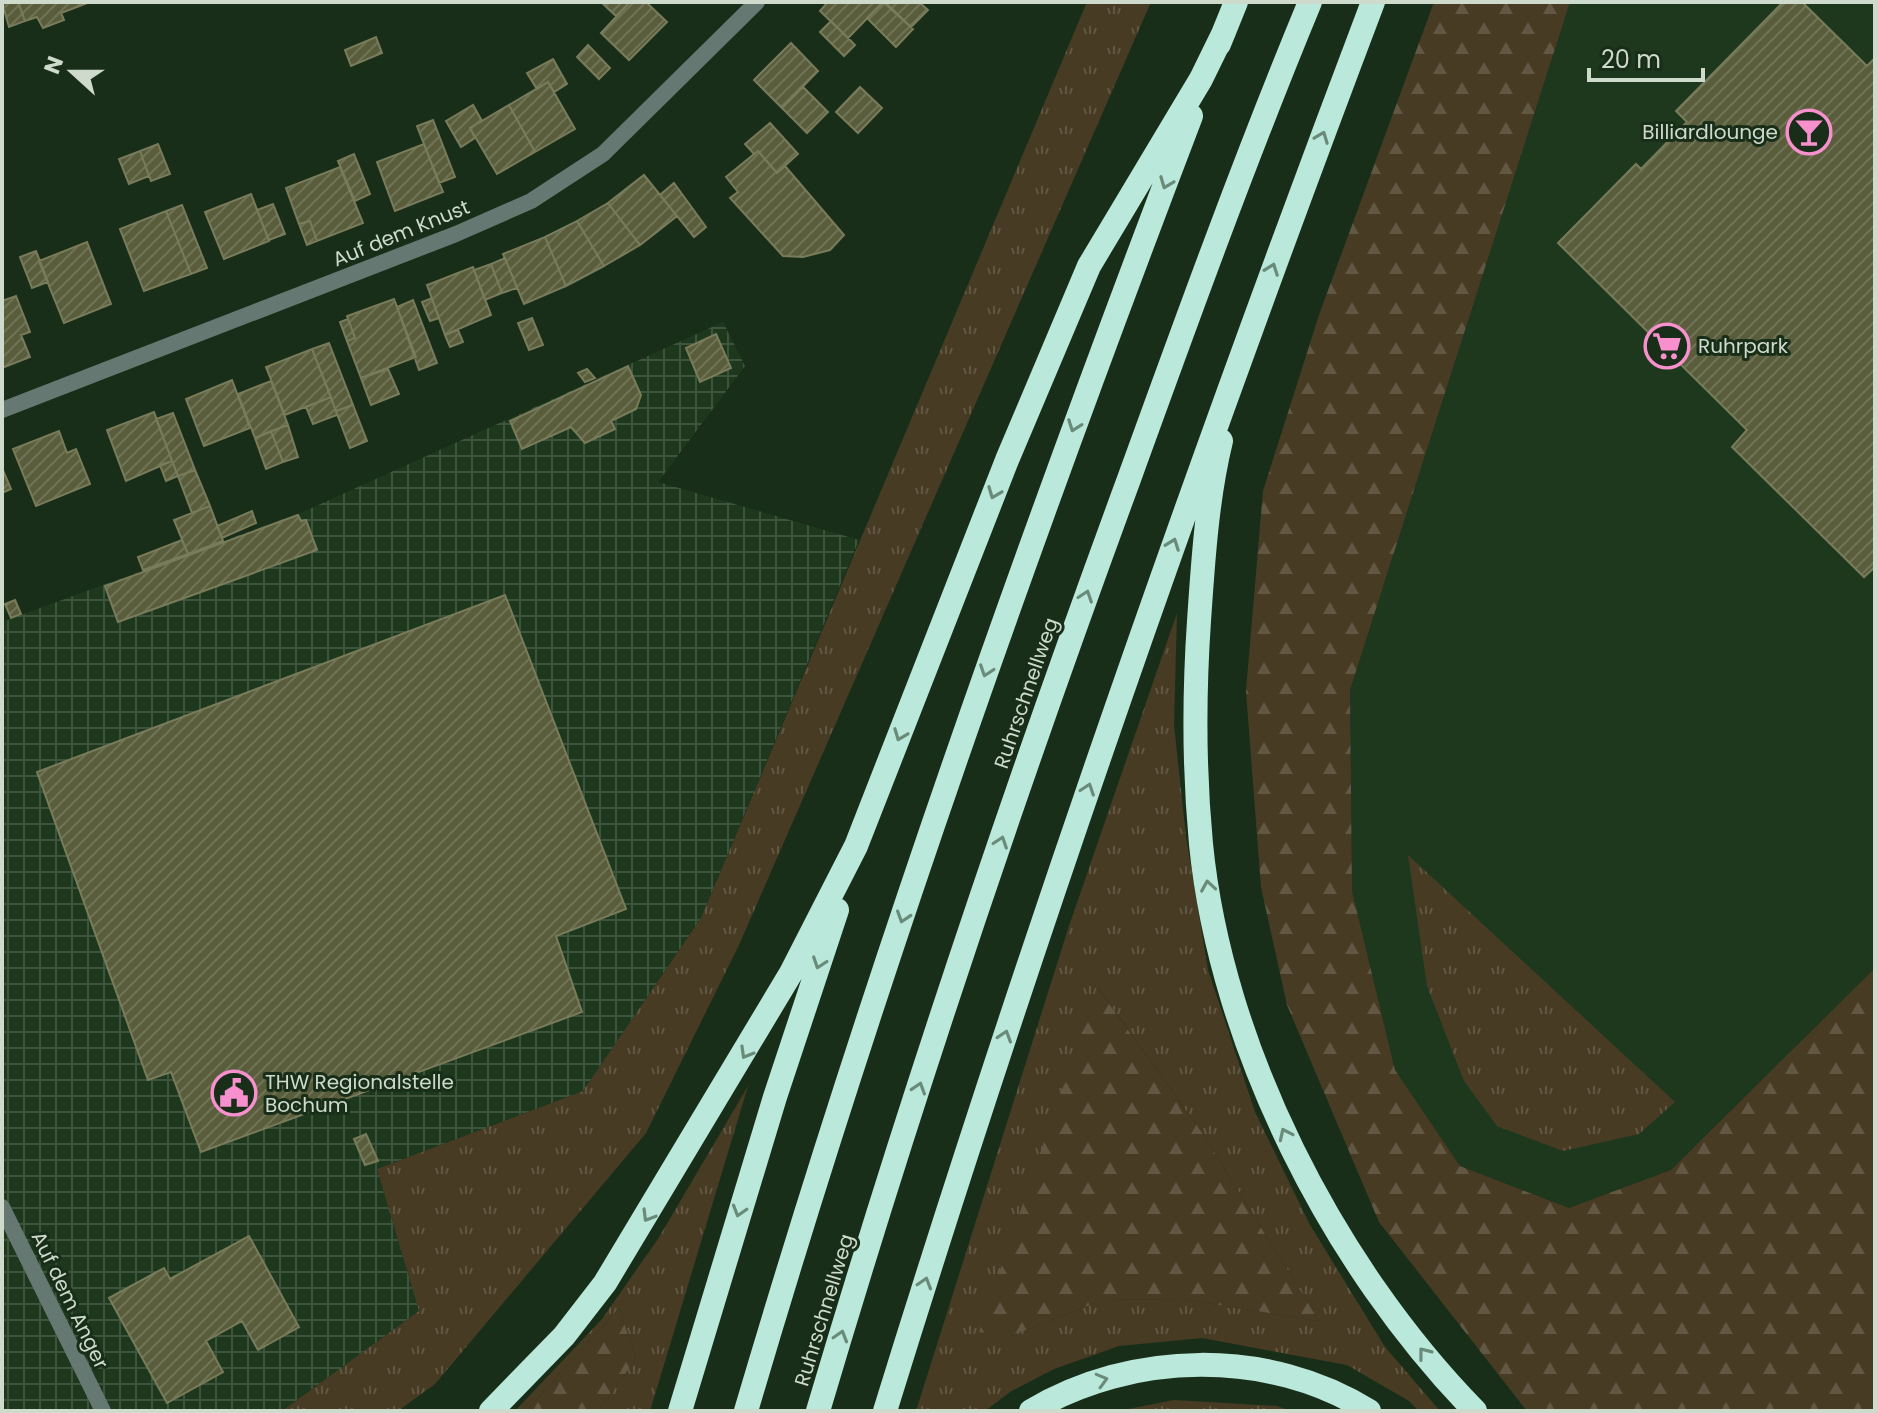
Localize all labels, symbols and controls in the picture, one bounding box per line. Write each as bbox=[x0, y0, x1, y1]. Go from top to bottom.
north arrow bbox=[32, 32, 112, 112]
scale bar bbox=[1589, 32, 1703, 82]
text: 20 m bbox=[1601, 43, 1661, 76]
text: N bbox=[36, 52, 71, 78]
bar icon: Billiardlounge bbox=[1785, 108, 1833, 156]
place label: Billiardlounge bbox=[1642, 118, 1778, 146]
one-way arrow bbox=[1312, 131, 1329, 145]
one-way arrow bbox=[1159, 175, 1176, 189]
street label: Auf dem Knust bbox=[328, 193, 474, 273]
one-way arrow bbox=[1262, 263, 1279, 277]
supermarket icon: Ruhrpark bbox=[1643, 322, 1691, 370]
place label: Ruhrpark bbox=[1698, 332, 1789, 360]
one-way arrow bbox=[1067, 418, 1084, 432]
one-way arrow bbox=[987, 485, 1004, 499]
one-way arrow bbox=[1164, 538, 1180, 552]
one-way arrow bbox=[1076, 590, 1093, 604]
street label: Ruhrschnellweg bbox=[987, 614, 1065, 772]
one-way arrow bbox=[980, 663, 996, 677]
one-way arrow bbox=[893, 727, 910, 741]
one-way arrow bbox=[1079, 783, 1095, 797]
one-way arrow bbox=[991, 835, 1007, 849]
one-way arrow bbox=[1200, 879, 1217, 893]
one-way arrow bbox=[896, 909, 912, 923]
one-way arrow bbox=[813, 955, 829, 969]
one-way arrow bbox=[995, 1029, 1011, 1043]
one-way arrow bbox=[740, 1044, 756, 1059]
place label: THW Regionalstelle Bochum bbox=[265, 1068, 454, 1119]
public building icon: THW Regionalstelle Bochum bbox=[210, 1069, 258, 1117]
one-way arrow bbox=[910, 1082, 926, 1096]
one-way arrow bbox=[1279, 1128, 1295, 1142]
one-way arrow bbox=[733, 1203, 749, 1217]
one-way arrow bbox=[643, 1207, 658, 1222]
street label: Auf dem Anger bbox=[25, 1227, 115, 1373]
street label: Ruhrschnellweg bbox=[788, 1230, 860, 1390]
one-way arrow bbox=[915, 1277, 931, 1291]
one-way arrow bbox=[832, 1330, 848, 1344]
one-way arrow bbox=[1419, 1347, 1433, 1362]
one-way arrow bbox=[1095, 1373, 1108, 1389]

